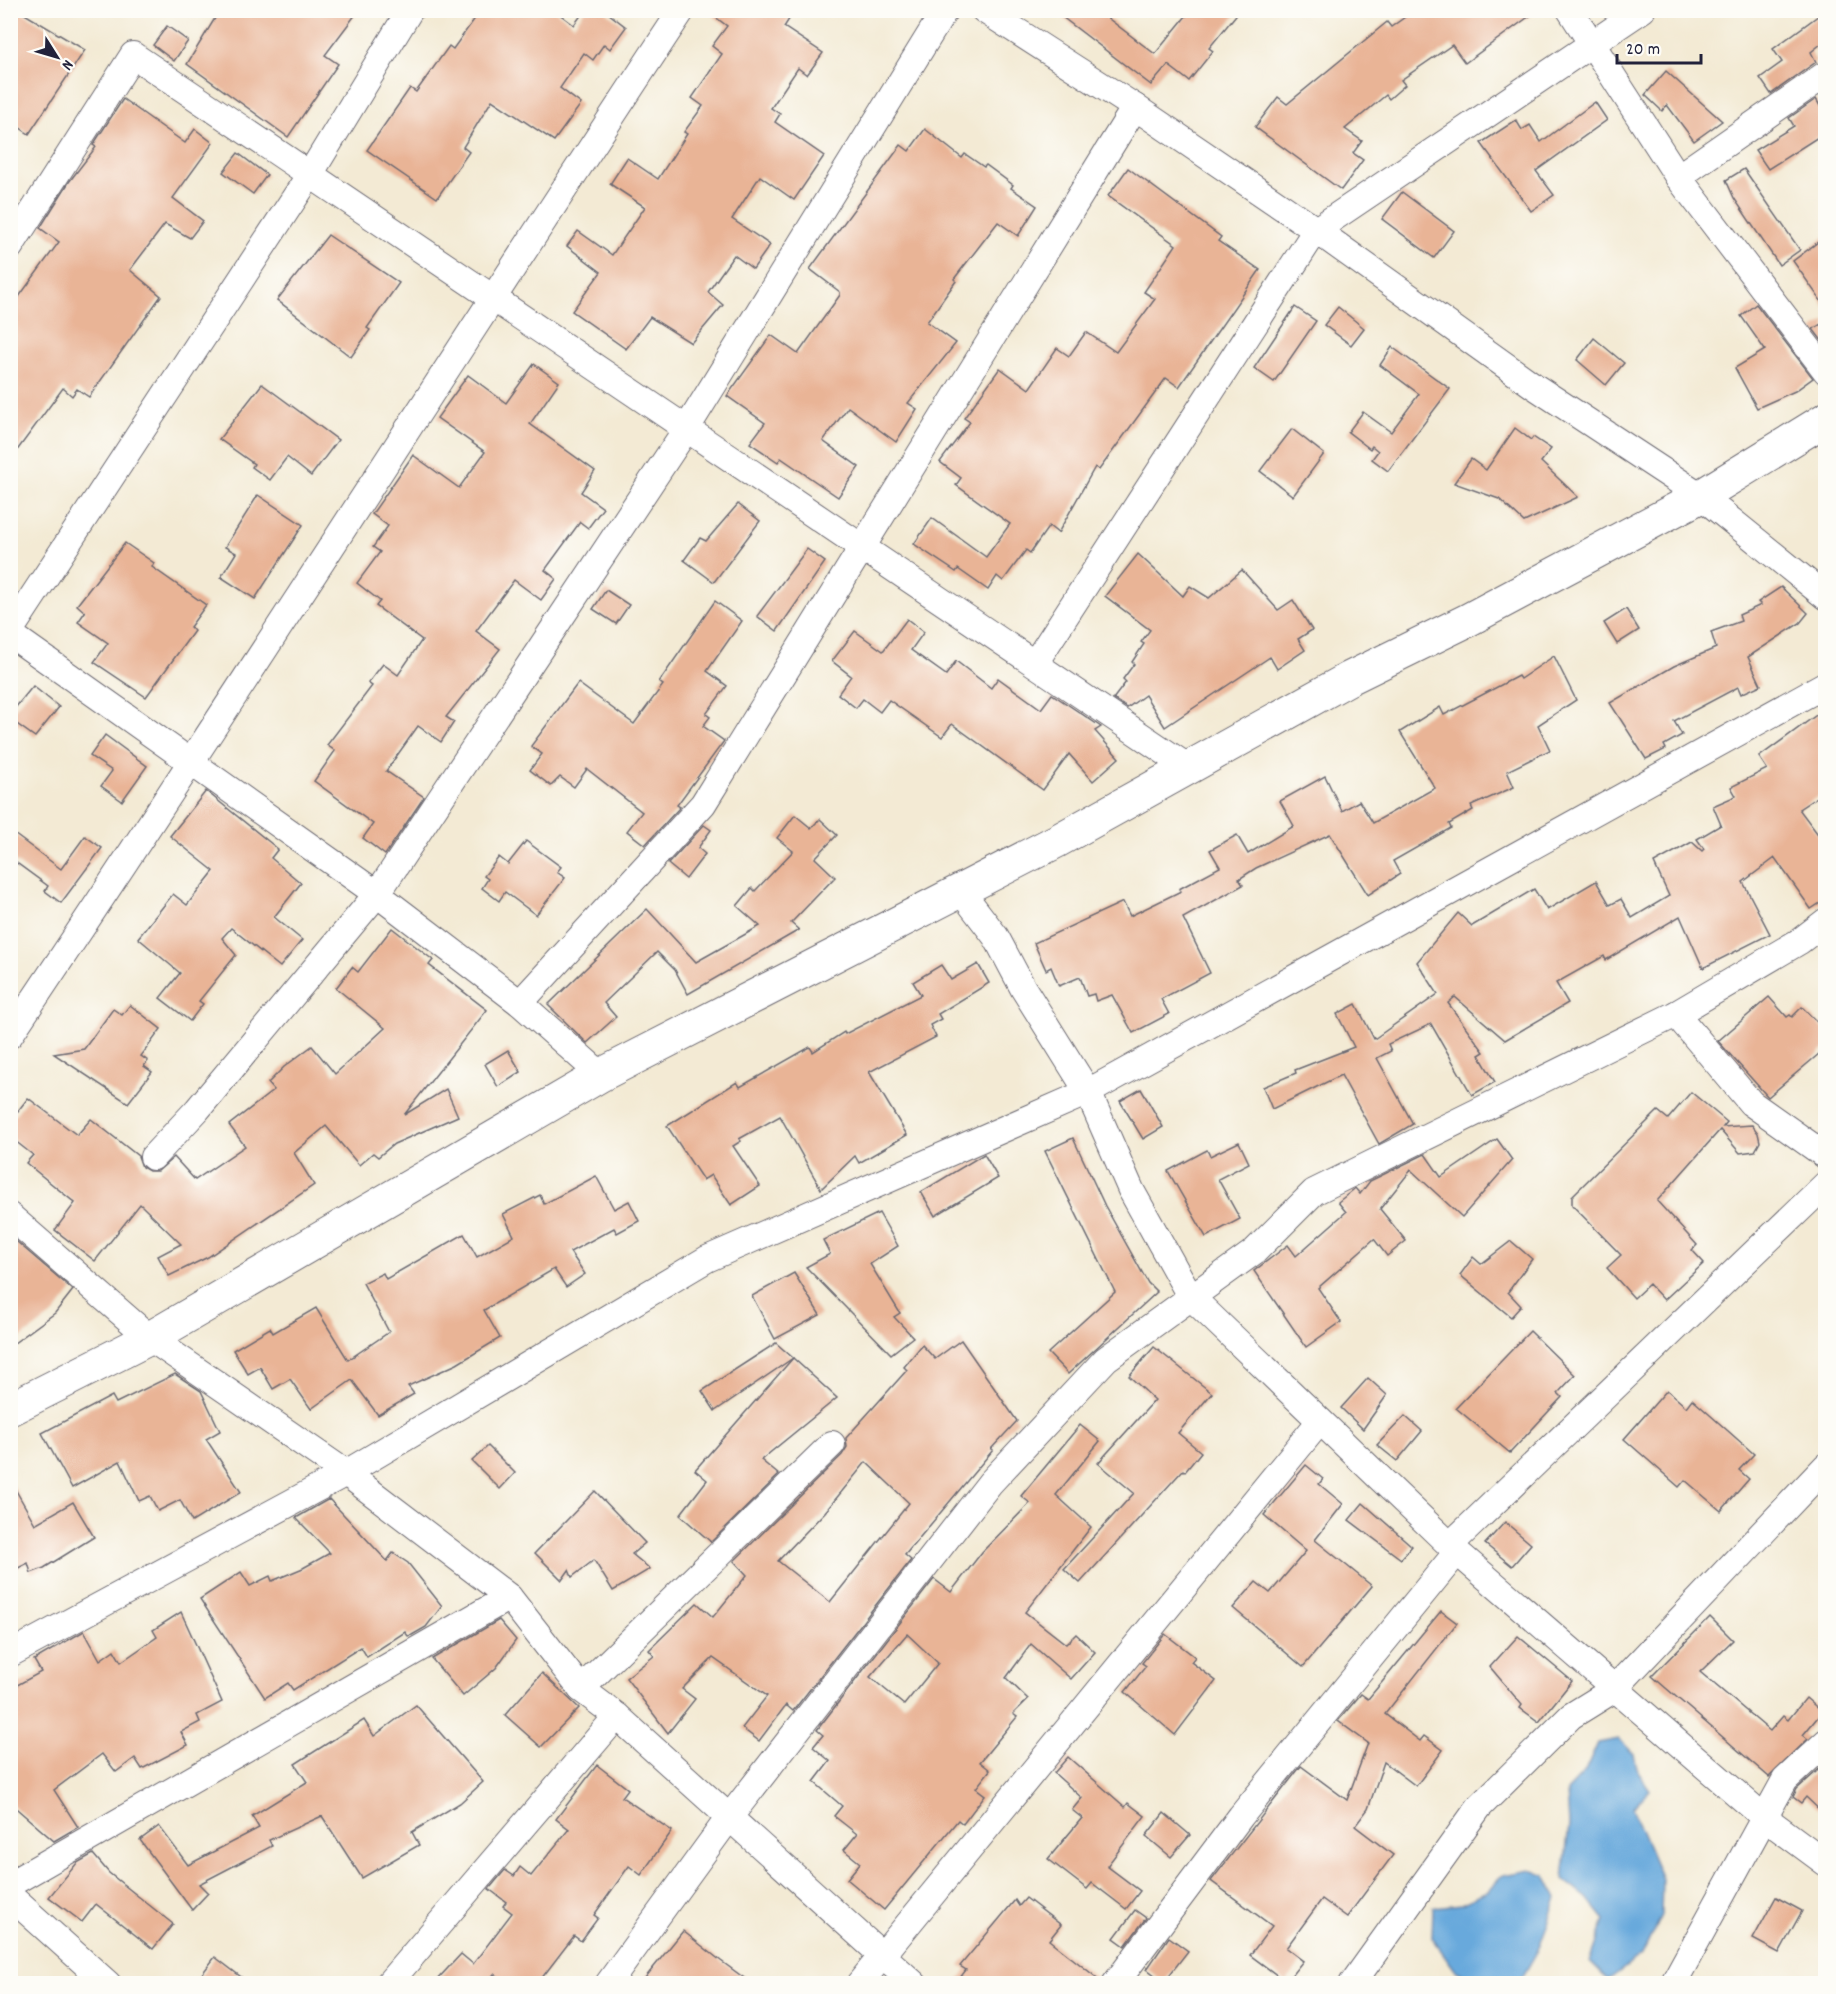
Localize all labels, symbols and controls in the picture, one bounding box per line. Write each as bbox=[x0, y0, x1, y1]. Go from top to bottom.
north arrow bbox=[27, 27, 87, 87]
scale bar bbox=[1617, 27, 1701, 65]
text: 20 m bbox=[1626, 38, 1660, 63]
text: N bbox=[55, 54, 79, 75]

